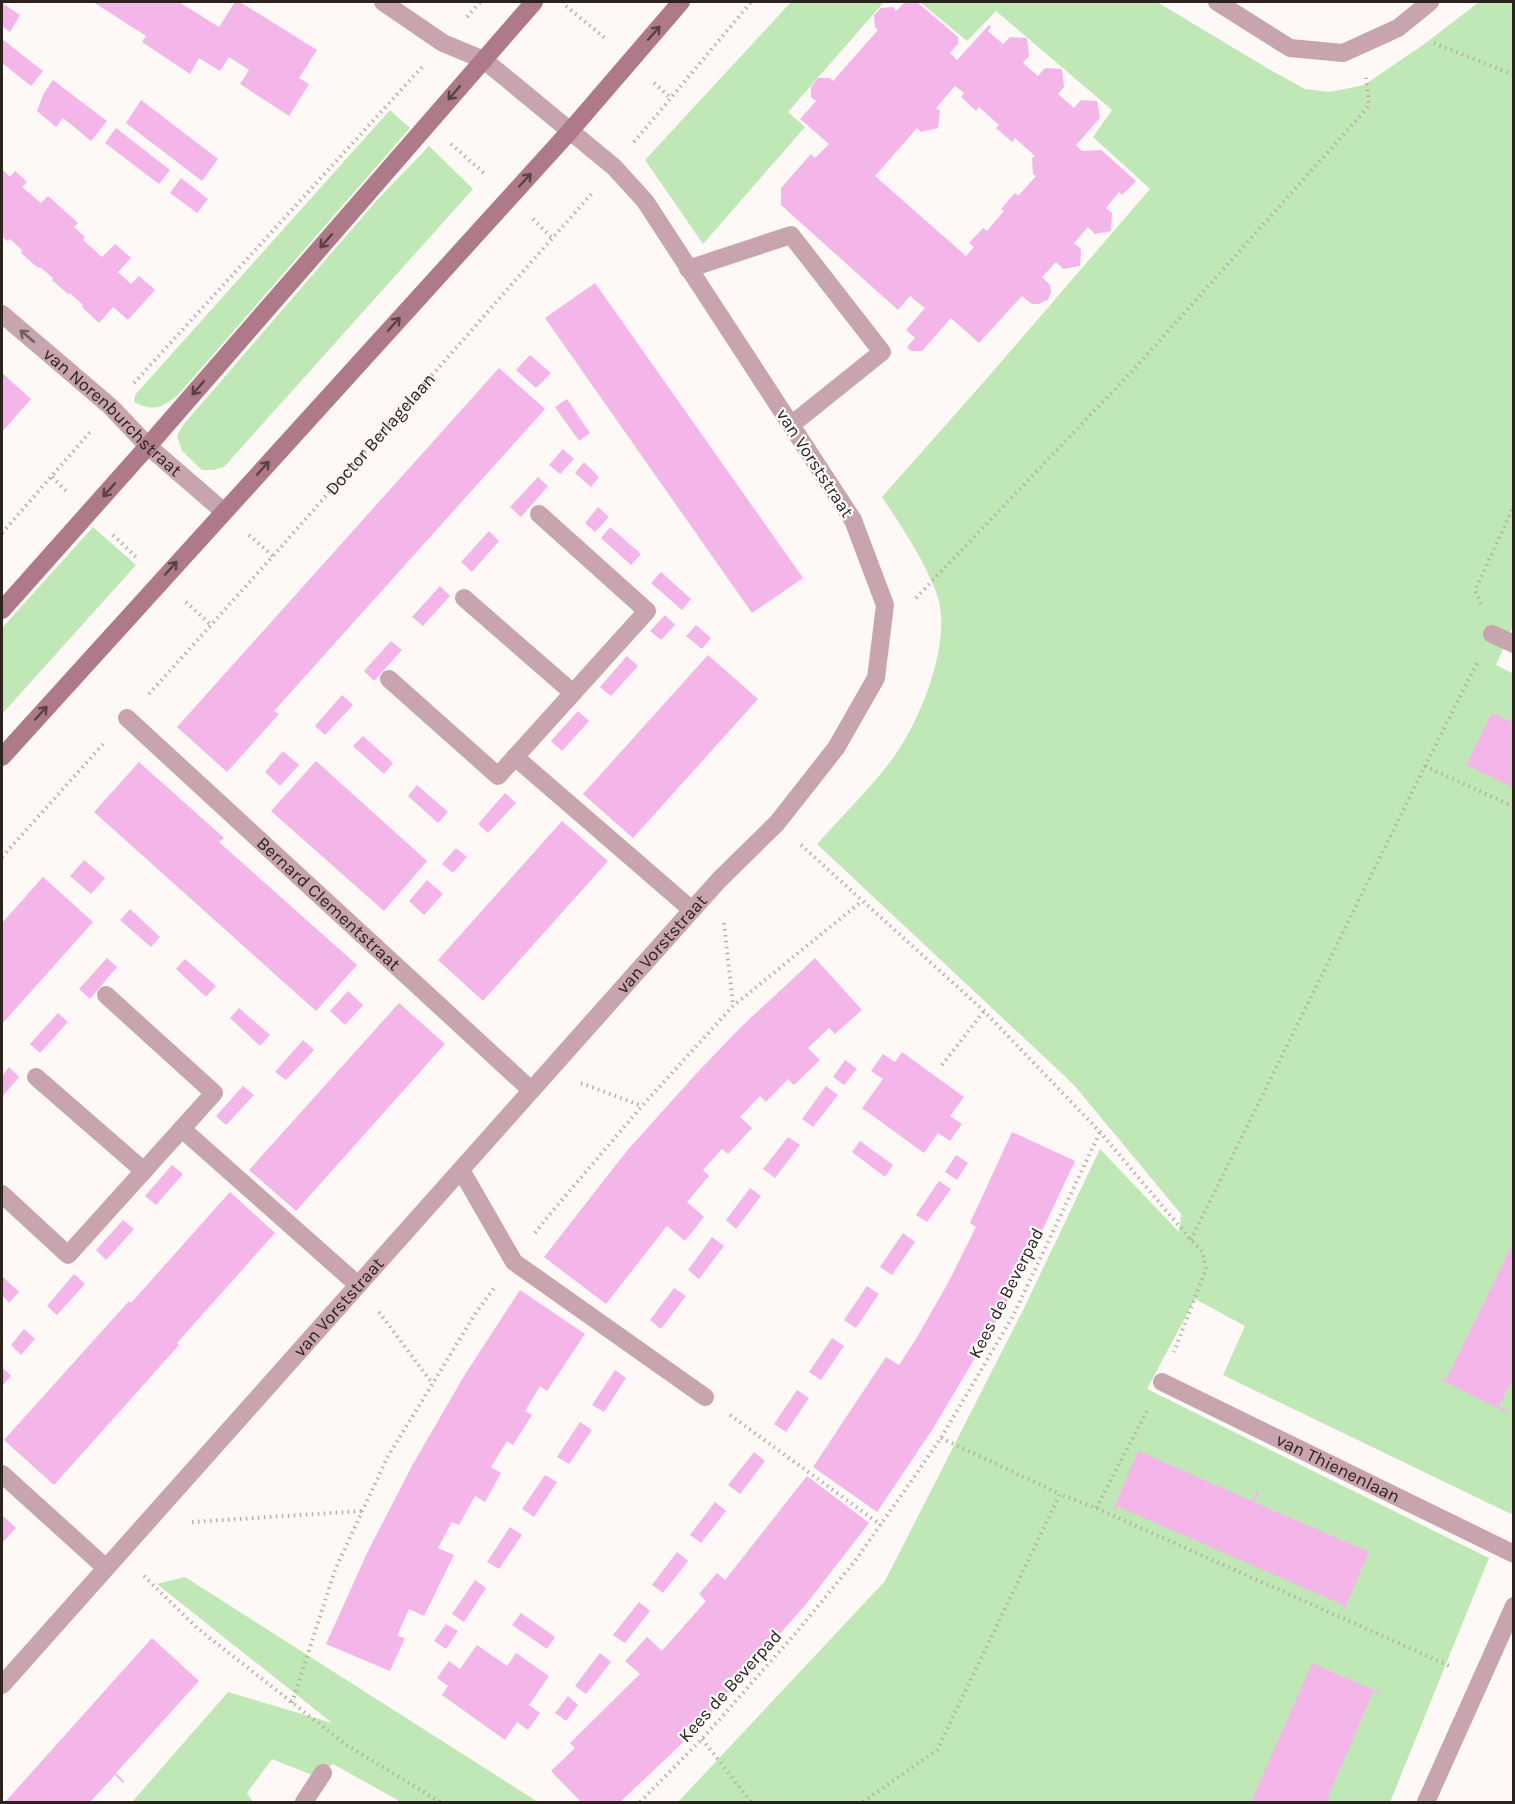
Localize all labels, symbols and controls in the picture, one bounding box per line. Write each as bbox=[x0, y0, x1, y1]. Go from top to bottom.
one-way arrow bbox=[647, 26, 661, 41]
one-way arrow bbox=[448, 85, 462, 101]
one-way arrow bbox=[518, 172, 532, 187]
one-way arrow bbox=[320, 232, 334, 248]
one-way arrow bbox=[387, 316, 401, 331]
one-way arrow bbox=[20, 329, 35, 343]
street label: van Norenburchstraat bbox=[39, 343, 187, 481]
street label: Doctor Berlagelaan bbox=[321, 368, 440, 500]
one-way arrow bbox=[192, 380, 205, 396]
street label: van Vorststraat bbox=[772, 404, 859, 522]
one-way arrow bbox=[255, 460, 270, 475]
one-way arrow bbox=[102, 482, 116, 497]
one-way arrow bbox=[164, 561, 178, 576]
one-way arrow bbox=[34, 706, 48, 721]
street label: Bernard Clementstraat bbox=[252, 832, 405, 975]
street label: van Vorststraat bbox=[612, 890, 712, 998]
street label: Kees de Beverpad bbox=[964, 1224, 1048, 1362]
street label: van Vorststraat bbox=[288, 1253, 389, 1361]
street label: van Thienenlaan bbox=[1272, 1428, 1404, 1508]
street label: Kees de Beverpad bbox=[674, 1625, 786, 1747]

